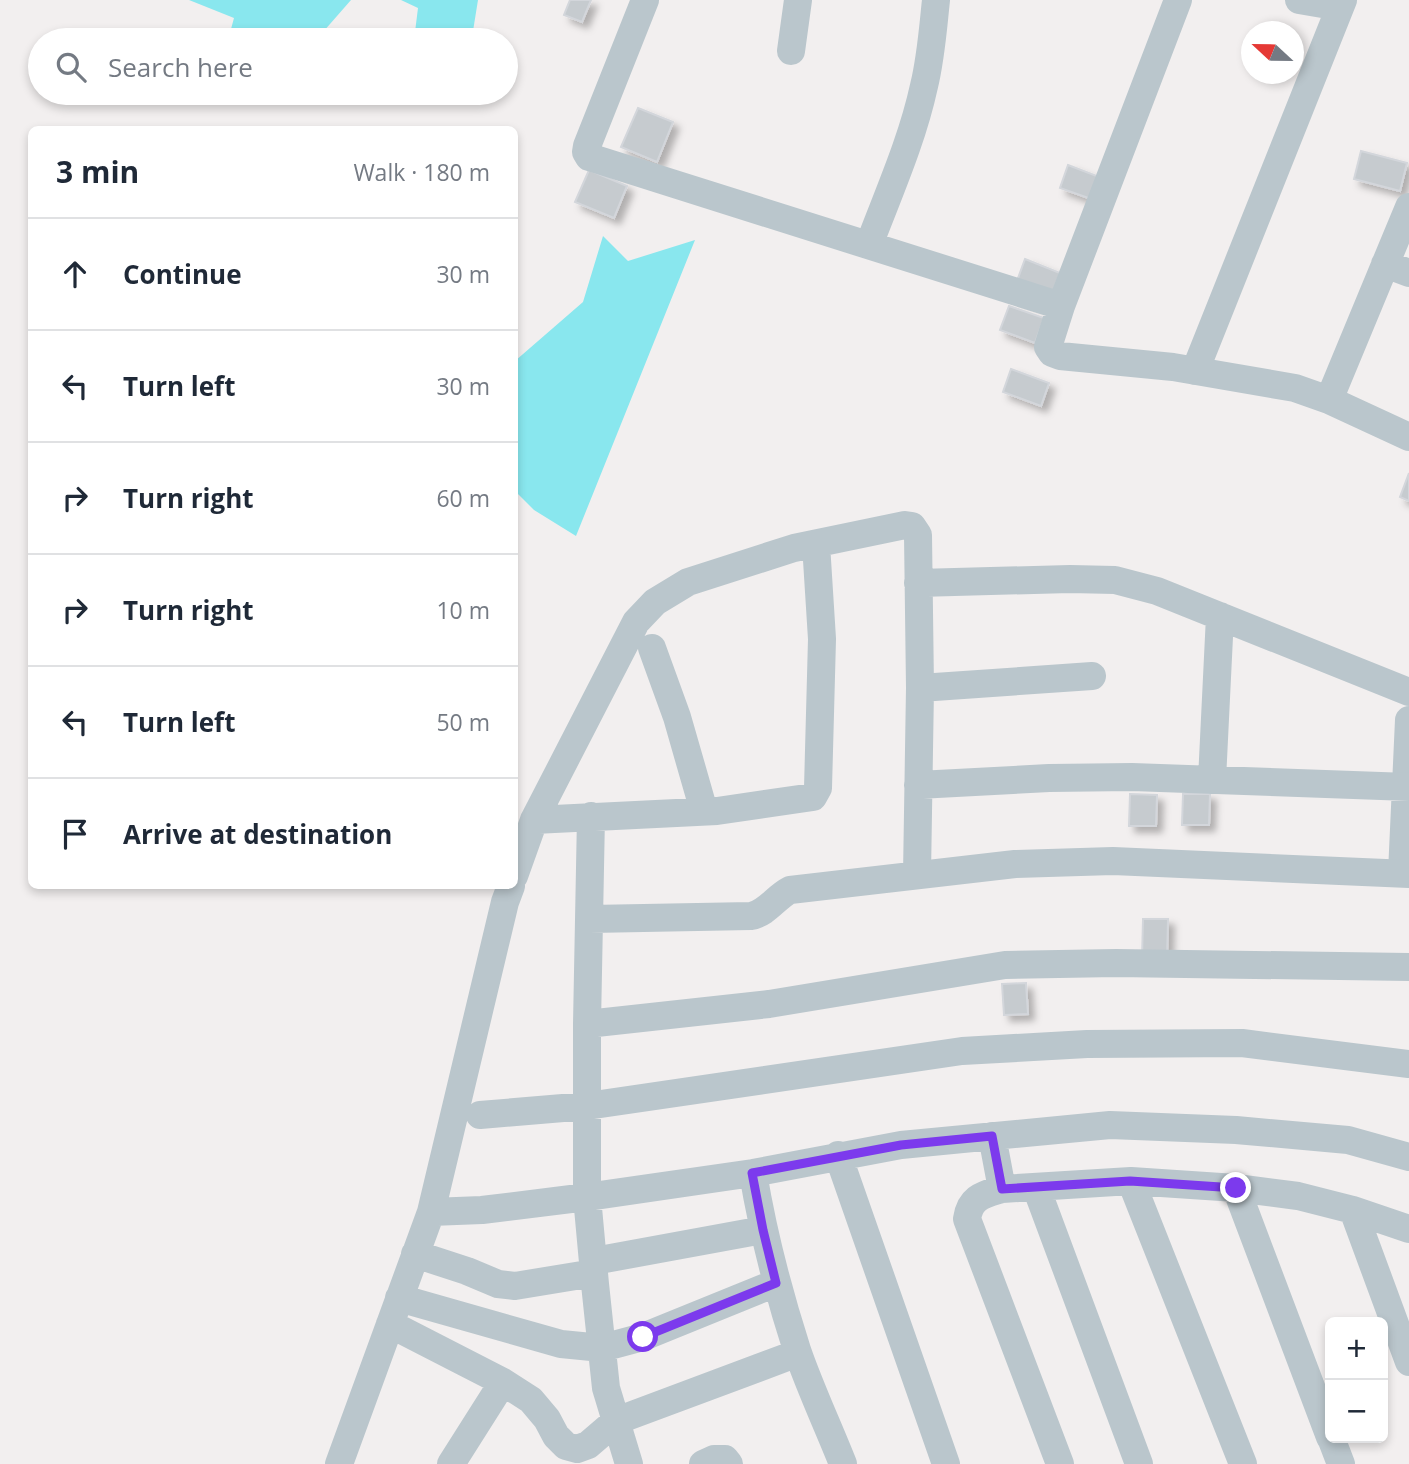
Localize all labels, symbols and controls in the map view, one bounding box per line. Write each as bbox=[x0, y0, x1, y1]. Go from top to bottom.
north arrow bbox=[1241, 21, 1304, 84]
search box bbox=[28, 28, 518, 105]
icon: search bbox=[52, 48, 90, 86]
text: Search here bbox=[108, 49, 253, 85]
text: 3 min bbox=[56, 151, 139, 192]
text: Walk · 180 m bbox=[353, 156, 490, 188]
icon: ahead bbox=[56, 255, 94, 293]
text: Continue bbox=[123, 256, 242, 292]
text: 30 m bbox=[436, 258, 490, 290]
icon: left bbox=[56, 367, 94, 405]
text: Turn left bbox=[123, 368, 235, 404]
text: 30 m bbox=[436, 370, 490, 402]
icon: right bbox=[56, 479, 94, 517]
text: Turn right bbox=[123, 480, 254, 516]
text: 60 m bbox=[436, 482, 490, 514]
icon: right bbox=[56, 591, 94, 629]
text: Turn right bbox=[123, 592, 254, 628]
text: 10 m bbox=[436, 594, 490, 626]
icon: left bbox=[56, 703, 94, 741]
text: Turn left bbox=[123, 704, 235, 740]
text: 50 m bbox=[436, 706, 490, 738]
icon: arrive bbox=[56, 815, 94, 853]
text: Arrive at destination bbox=[123, 816, 392, 852]
route end bbox=[1220, 1172, 1251, 1203]
map controls bbox=[1325, 1317, 1388, 1443]
button: + bbox=[1325, 1317, 1388, 1380]
route start bbox=[627, 1321, 658, 1352]
button: − bbox=[1325, 1380, 1388, 1443]

